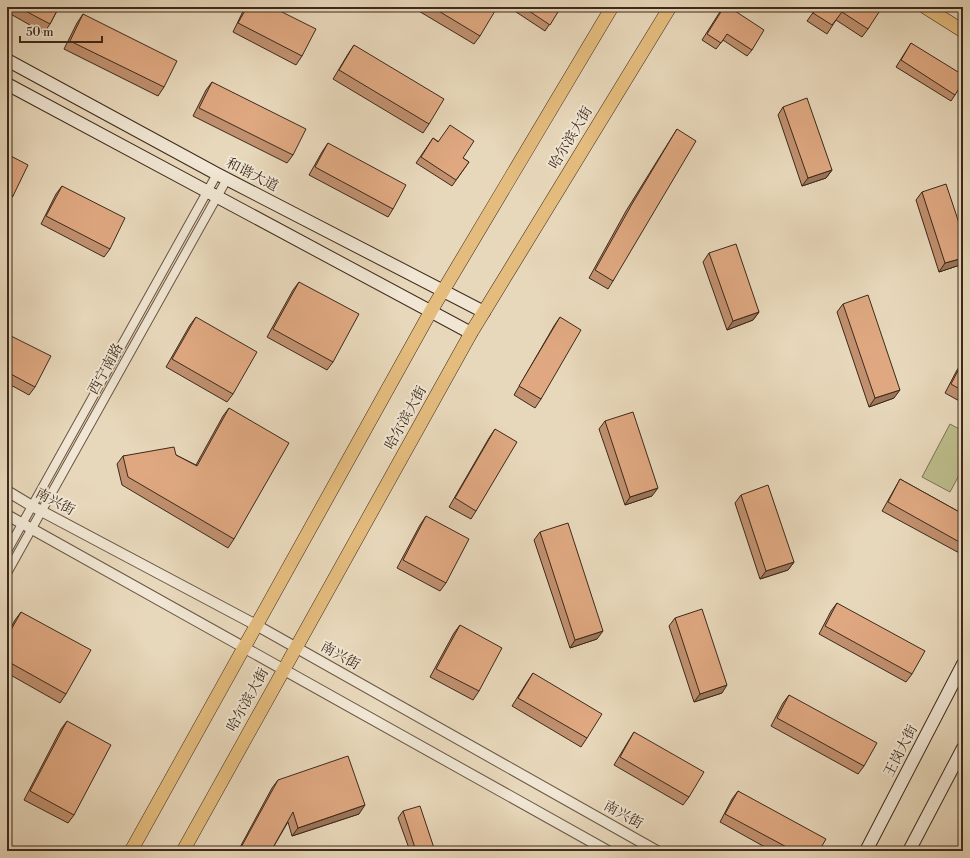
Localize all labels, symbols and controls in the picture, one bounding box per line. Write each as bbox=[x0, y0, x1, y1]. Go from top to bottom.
scale bar bbox=[20, 18, 102, 44]
text: 50 m bbox=[26, 25, 54, 40]
street label: 哈尔滨大街 bbox=[545, 103, 597, 173]
street label: 和谐大道 bbox=[223, 154, 281, 196]
street label: 西宁南路 bbox=[85, 340, 127, 398]
street label: 哈尔滨大街 bbox=[381, 383, 431, 453]
street label: 南兴街 bbox=[32, 484, 78, 520]
street label: 南兴街 bbox=[317, 638, 363, 674]
street label: 哈尔滨大街 bbox=[223, 665, 273, 735]
street label: 王岗大街 bbox=[880, 722, 922, 780]
street label: 南兴街 bbox=[600, 797, 646, 833]

